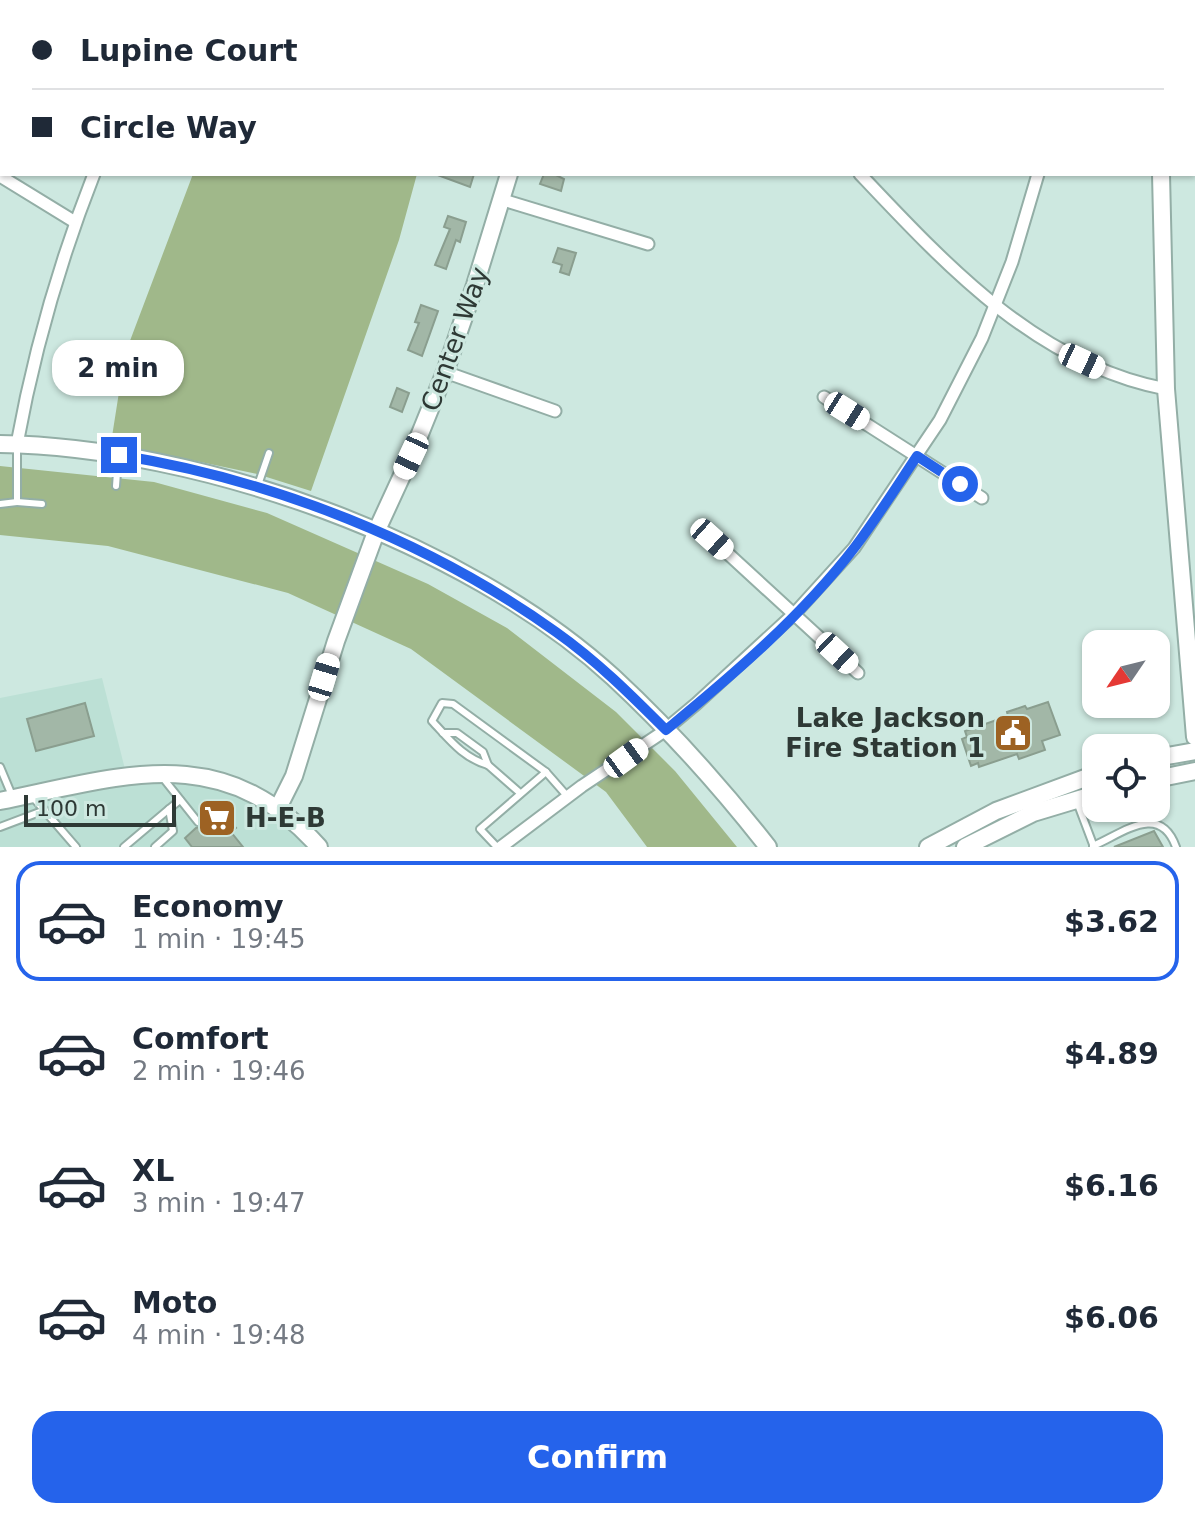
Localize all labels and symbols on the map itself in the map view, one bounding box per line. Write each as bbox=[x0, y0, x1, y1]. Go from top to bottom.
street label: Center Way bbox=[415, 263, 495, 415]
callout: 2 min bbox=[53, 339, 185, 395]
car bbox=[1055, 340, 1109, 382]
car bbox=[820, 388, 874, 434]
car bbox=[390, 429, 432, 483]
route end bbox=[101, 437, 137, 473]
route start bbox=[942, 466, 978, 502]
car bbox=[686, 514, 738, 564]
car bbox=[811, 628, 863, 678]
north arrow bbox=[1082, 630, 1170, 718]
car bbox=[306, 651, 342, 703]
place label: Lake Jackson Fire Station 1 bbox=[785, 703, 985, 763]
public building icon: Lake Jackson Fire Station 1 bbox=[992, 712, 1034, 754]
car bbox=[600, 734, 652, 782]
scale bar bbox=[24, 791, 176, 827]
supermarket icon: H-E-B bbox=[196, 797, 238, 839]
place label: H-E-B bbox=[245, 803, 326, 833]

